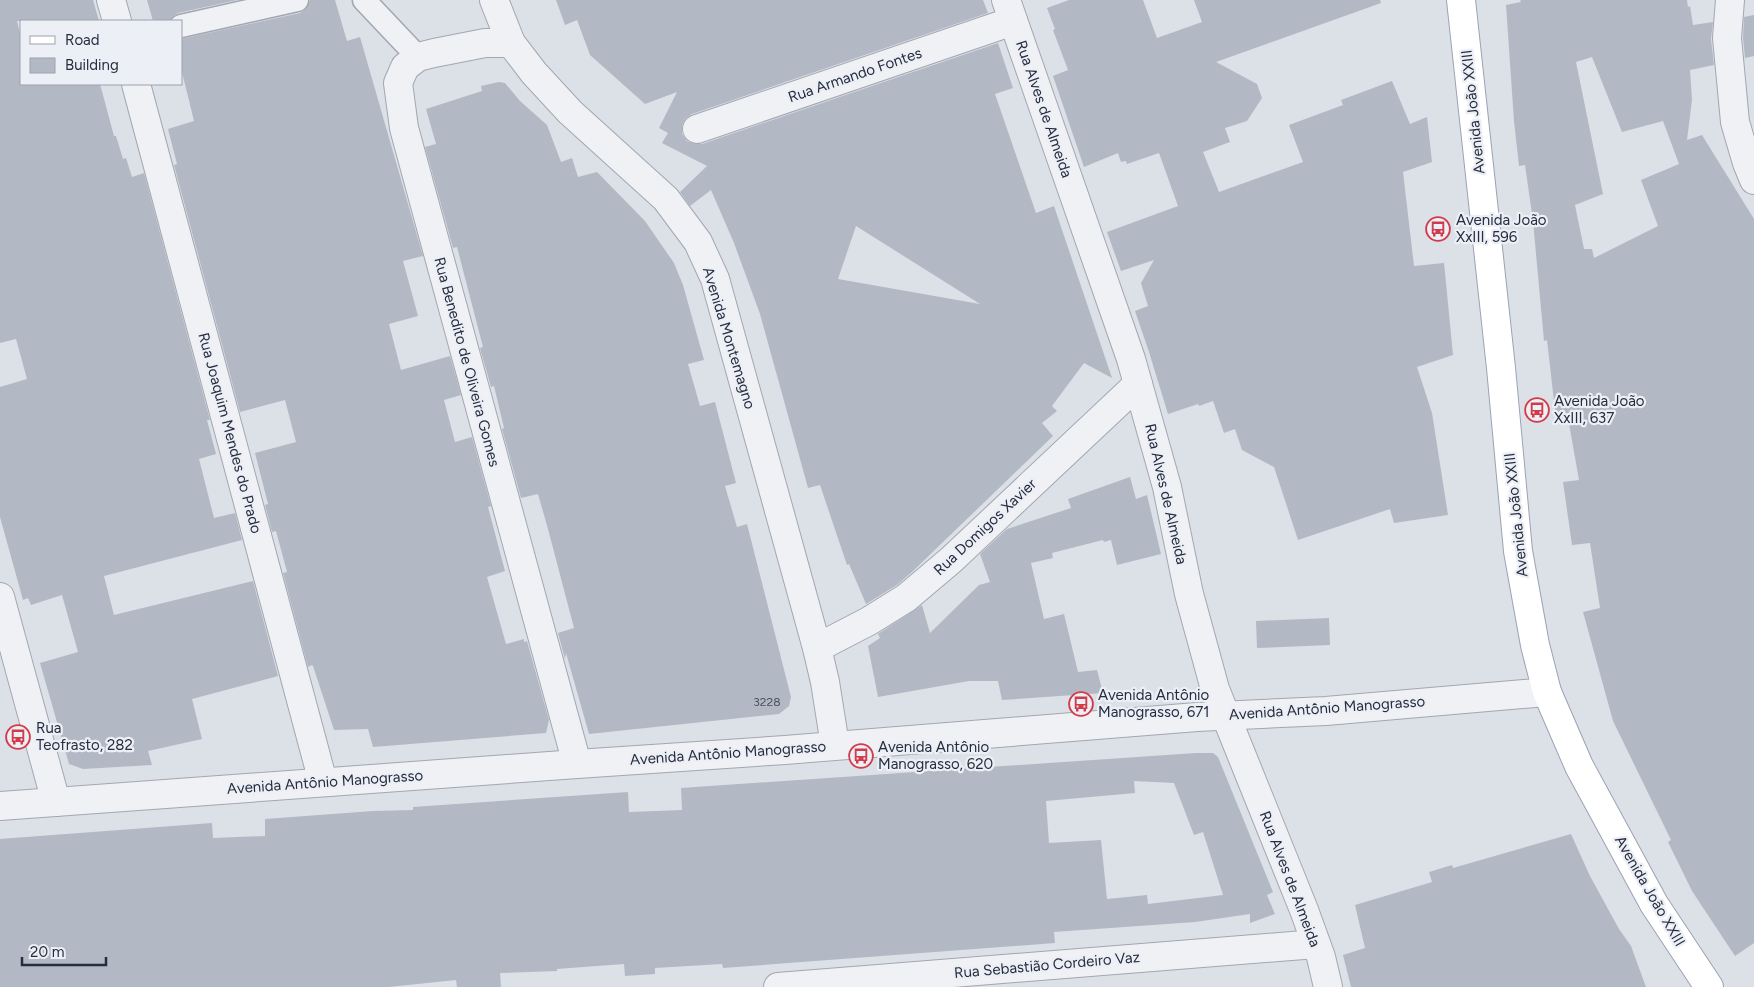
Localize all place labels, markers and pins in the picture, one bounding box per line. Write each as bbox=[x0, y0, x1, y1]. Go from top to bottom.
place label: Avenida João XxIII, 596 bbox=[1456, 211, 1547, 246]
bus stop icon: Avenida João XxIII, 596 bbox=[1425, 216, 1451, 242]
place label: Avenida João XxIII, 637 bbox=[1554, 392, 1645, 427]
bus stop icon: Avenida João XxIII, 637 bbox=[1524, 397, 1550, 423]
place label: Avenida Antônio Manograsso, 671 bbox=[1098, 686, 1209, 721]
bus stop icon: Avenida Antônio Manograsso, 671 bbox=[1068, 691, 1094, 717]
place label: Rua Teofrasto, 282 bbox=[36, 719, 133, 754]
bus stop icon: Rua Teofrasto, 282 bbox=[5, 724, 31, 750]
place label: Avenida Antônio Manograsso, 620 bbox=[878, 738, 993, 773]
bus stop icon: Avenida Antônio Manograsso, 620 bbox=[848, 743, 874, 769]

